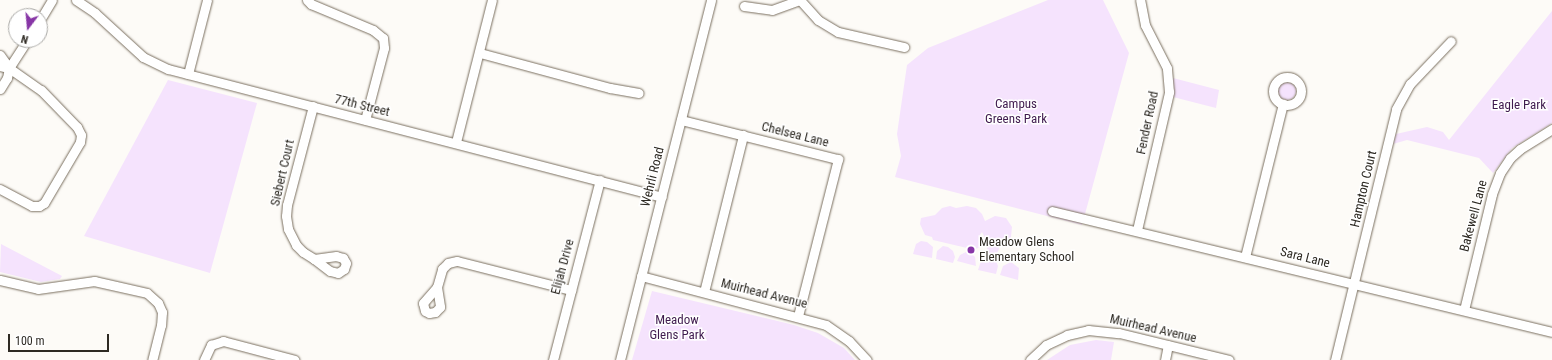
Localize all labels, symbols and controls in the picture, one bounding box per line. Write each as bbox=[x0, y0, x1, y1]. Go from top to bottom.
north arrow bbox=[8, 8, 48, 48]
text: N bbox=[20, 32, 30, 46]
street label: Fender Road bbox=[1134, 90, 1162, 156]
street label: 77th Street bbox=[333, 92, 391, 120]
park label: Campus Greens Park bbox=[985, 97, 1047, 128]
park label: Eagle Park bbox=[1492, 97, 1546, 113]
street label: Chelsea Lane bbox=[760, 119, 830, 151]
street label: Siebert Court bbox=[268, 138, 298, 208]
street label: Wehrli Road bbox=[638, 145, 668, 209]
street label: Hampton Court bbox=[1348, 149, 1380, 229]
street label: Bakewell Lane bbox=[1457, 179, 1491, 253]
place label: Meadow Glens Elementary School bbox=[979, 235, 1074, 266]
street label: Elijah Drive bbox=[548, 238, 578, 296]
street label: Sara Lane bbox=[1279, 244, 1331, 272]
marker: Meadow Glens Elementary School bbox=[966, 245, 976, 255]
street label: Muirhead Avenue bbox=[719, 276, 809, 312]
street label: Muirhead Avenue bbox=[1108, 311, 1198, 347]
park label: Meadow Glens Park bbox=[649, 313, 705, 344]
scale bar bbox=[10, 326, 111, 352]
text: 100 m bbox=[15, 334, 45, 348]

